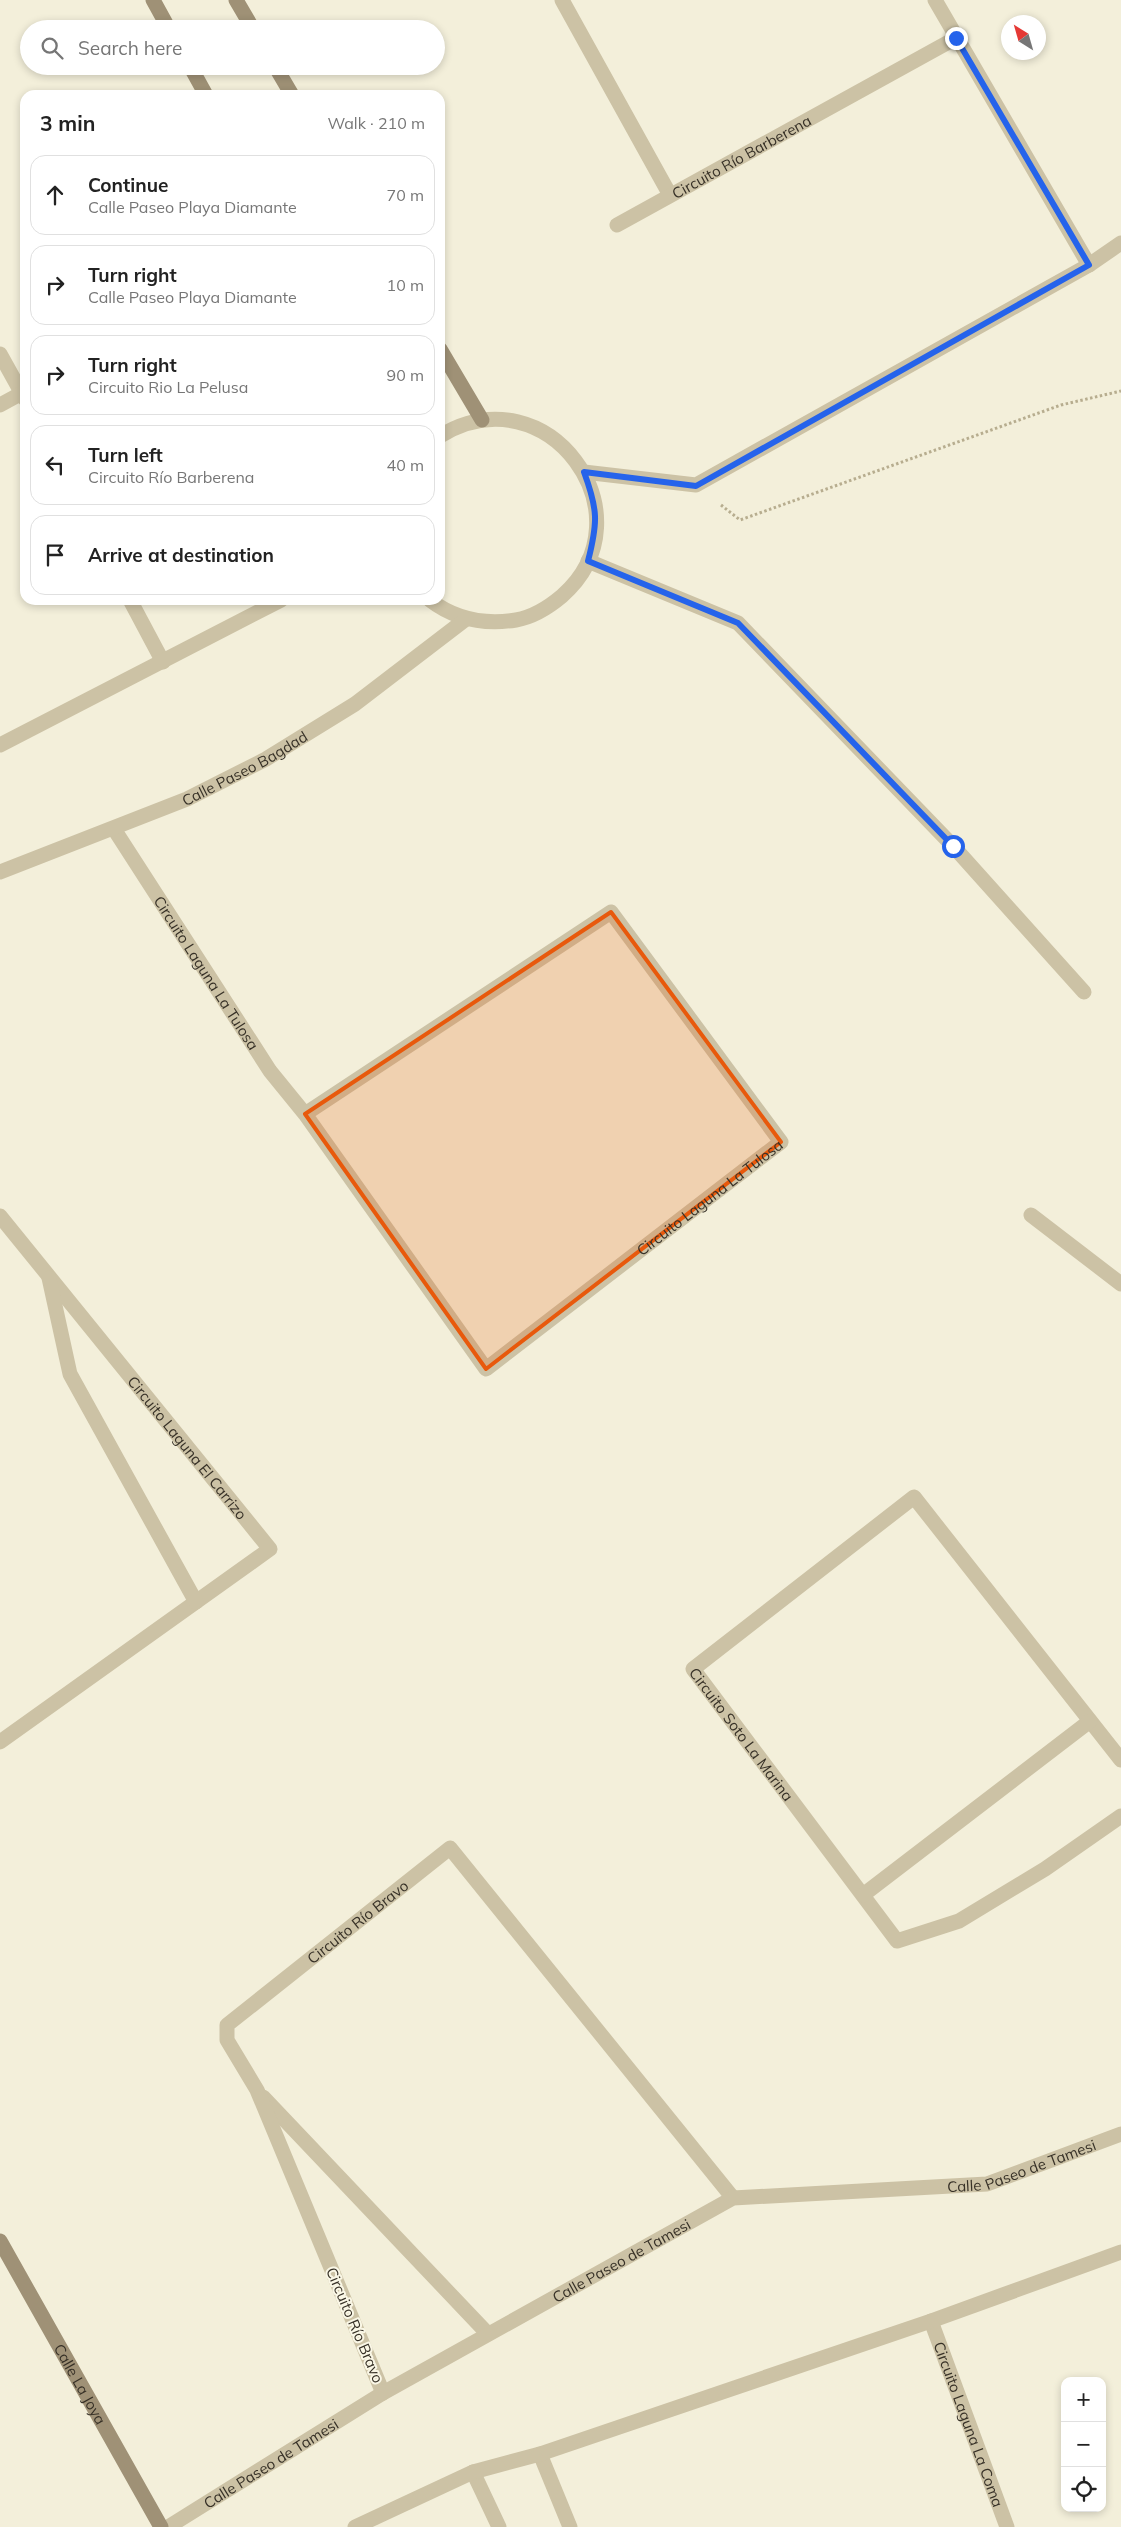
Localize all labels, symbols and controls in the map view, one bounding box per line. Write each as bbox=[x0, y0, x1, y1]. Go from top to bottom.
north arrow bbox=[1001, 15, 1046, 60]
search box bbox=[20, 20, 445, 75]
route end bbox=[945, 27, 968, 50]
icon: search bbox=[38, 34, 66, 62]
text: Search here bbox=[78, 36, 182, 60]
text: 3 min bbox=[40, 110, 95, 136]
street label: Circuito Río Barberena bbox=[668, 110, 814, 202]
text: Walk · 210 m bbox=[327, 113, 425, 133]
text: Continue bbox=[88, 173, 168, 197]
icon: ahead bbox=[41, 181, 69, 209]
text: 70 m bbox=[387, 185, 424, 205]
text: Calle Paseo Playa Diamante bbox=[88, 197, 297, 217]
text: Turn right bbox=[88, 263, 177, 287]
icon: right bbox=[41, 271, 69, 299]
text: 10 m bbox=[387, 275, 424, 295]
text: Calle Paseo Playa Diamante bbox=[88, 287, 297, 307]
text: Turn right bbox=[88, 353, 177, 377]
icon: right bbox=[41, 361, 69, 389]
text: 90 m bbox=[387, 365, 424, 385]
text: Circuito Rio La Pelusa bbox=[88, 377, 248, 397]
text: Turn left bbox=[88, 443, 163, 467]
icon: left bbox=[41, 451, 69, 479]
text: 40 m bbox=[387, 455, 424, 475]
text: Circuito Río Barberena bbox=[88, 467, 254, 487]
icon: arrive bbox=[41, 541, 69, 569]
text: Arrive at destination bbox=[88, 543, 274, 567]
street label: Calle Paseo Bagdad bbox=[178, 726, 311, 810]
route start bbox=[942, 835, 965, 858]
street label: Circuito Laguna La Tulosa bbox=[150, 892, 263, 1053]
street label: Circuito Laguna La Tulosa bbox=[632, 1135, 786, 1259]
street label: Circuito Laguna El Carrizo bbox=[124, 1372, 252, 1523]
street label: Circuito Soto La Marina bbox=[686, 1664, 798, 1804]
street label: Circuito Río Bravo bbox=[303, 1875, 412, 1967]
street label: Calle Paseo de Tamesi bbox=[947, 2135, 1098, 2196]
street label: Calle Paseo de Tamesi bbox=[549, 2214, 694, 2306]
street label: Circuito Río Bravo bbox=[322, 2264, 388, 2386]
street label: Circuito Laguna La Coma bbox=[930, 2339, 1008, 2510]
street label: Calle La Joya bbox=[50, 2340, 111, 2428]
map controls bbox=[1061, 2377, 1106, 2512]
button: + bbox=[1061, 2377, 1106, 2422]
street label: Calle Paseo de Tamesi bbox=[200, 2414, 342, 2512]
button: − bbox=[1061, 2422, 1106, 2467]
button: locate bbox=[1061, 2467, 1106, 2512]

